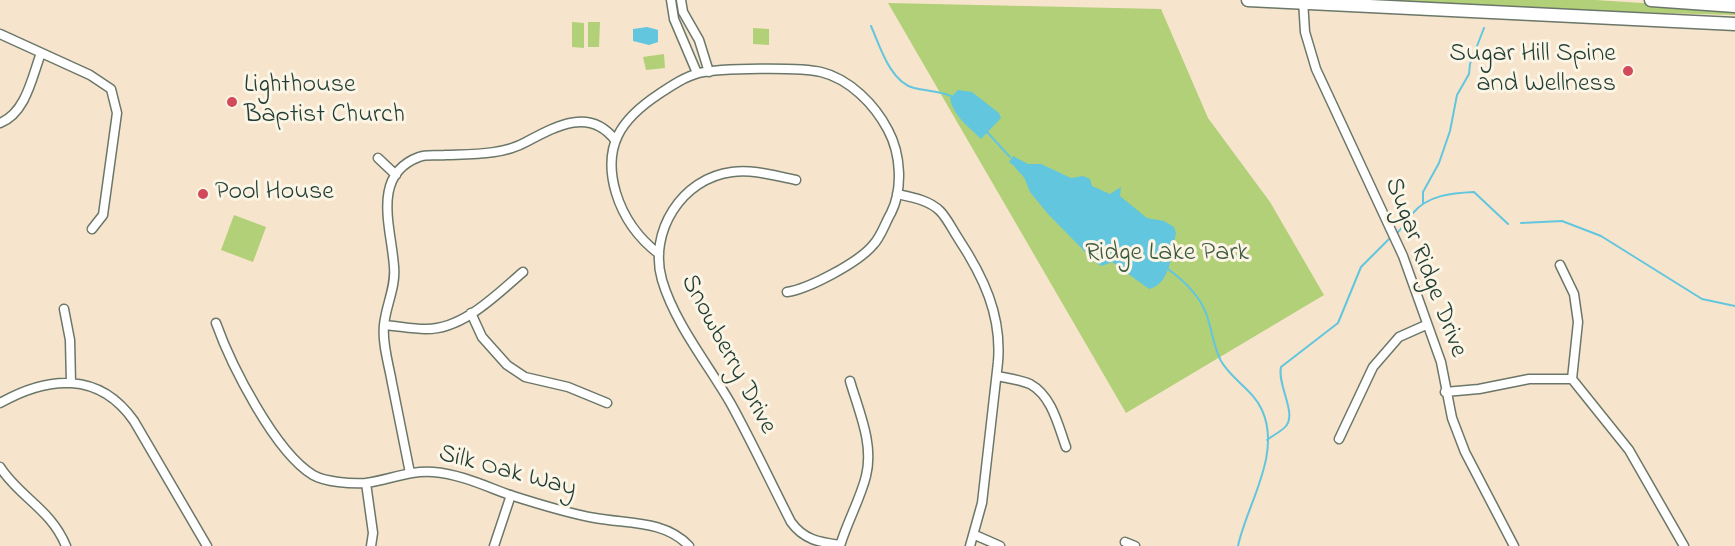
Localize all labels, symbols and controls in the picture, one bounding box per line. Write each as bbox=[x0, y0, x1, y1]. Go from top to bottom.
place label: Sugar Hill Spine and Wellness bbox=[1449, 40, 1616, 101]
marker: Sugar Hill Spine and Wellness bbox=[1621, 64, 1635, 78]
place label: Lighthouse Baptist Church bbox=[244, 71, 405, 132]
marker: Lighthouse Baptist Church bbox=[225, 95, 239, 109]
street label: Sugar Ridge Drive bbox=[1375, 174, 1473, 362]
place label: Pool House bbox=[215, 178, 334, 210]
marker: Pool House bbox=[196, 187, 210, 201]
park label: Ridge Lake Park bbox=[1085, 239, 1249, 271]
street label: Snowberry Drive bbox=[672, 270, 782, 440]
street label: Silk Oak Way bbox=[435, 440, 579, 506]

